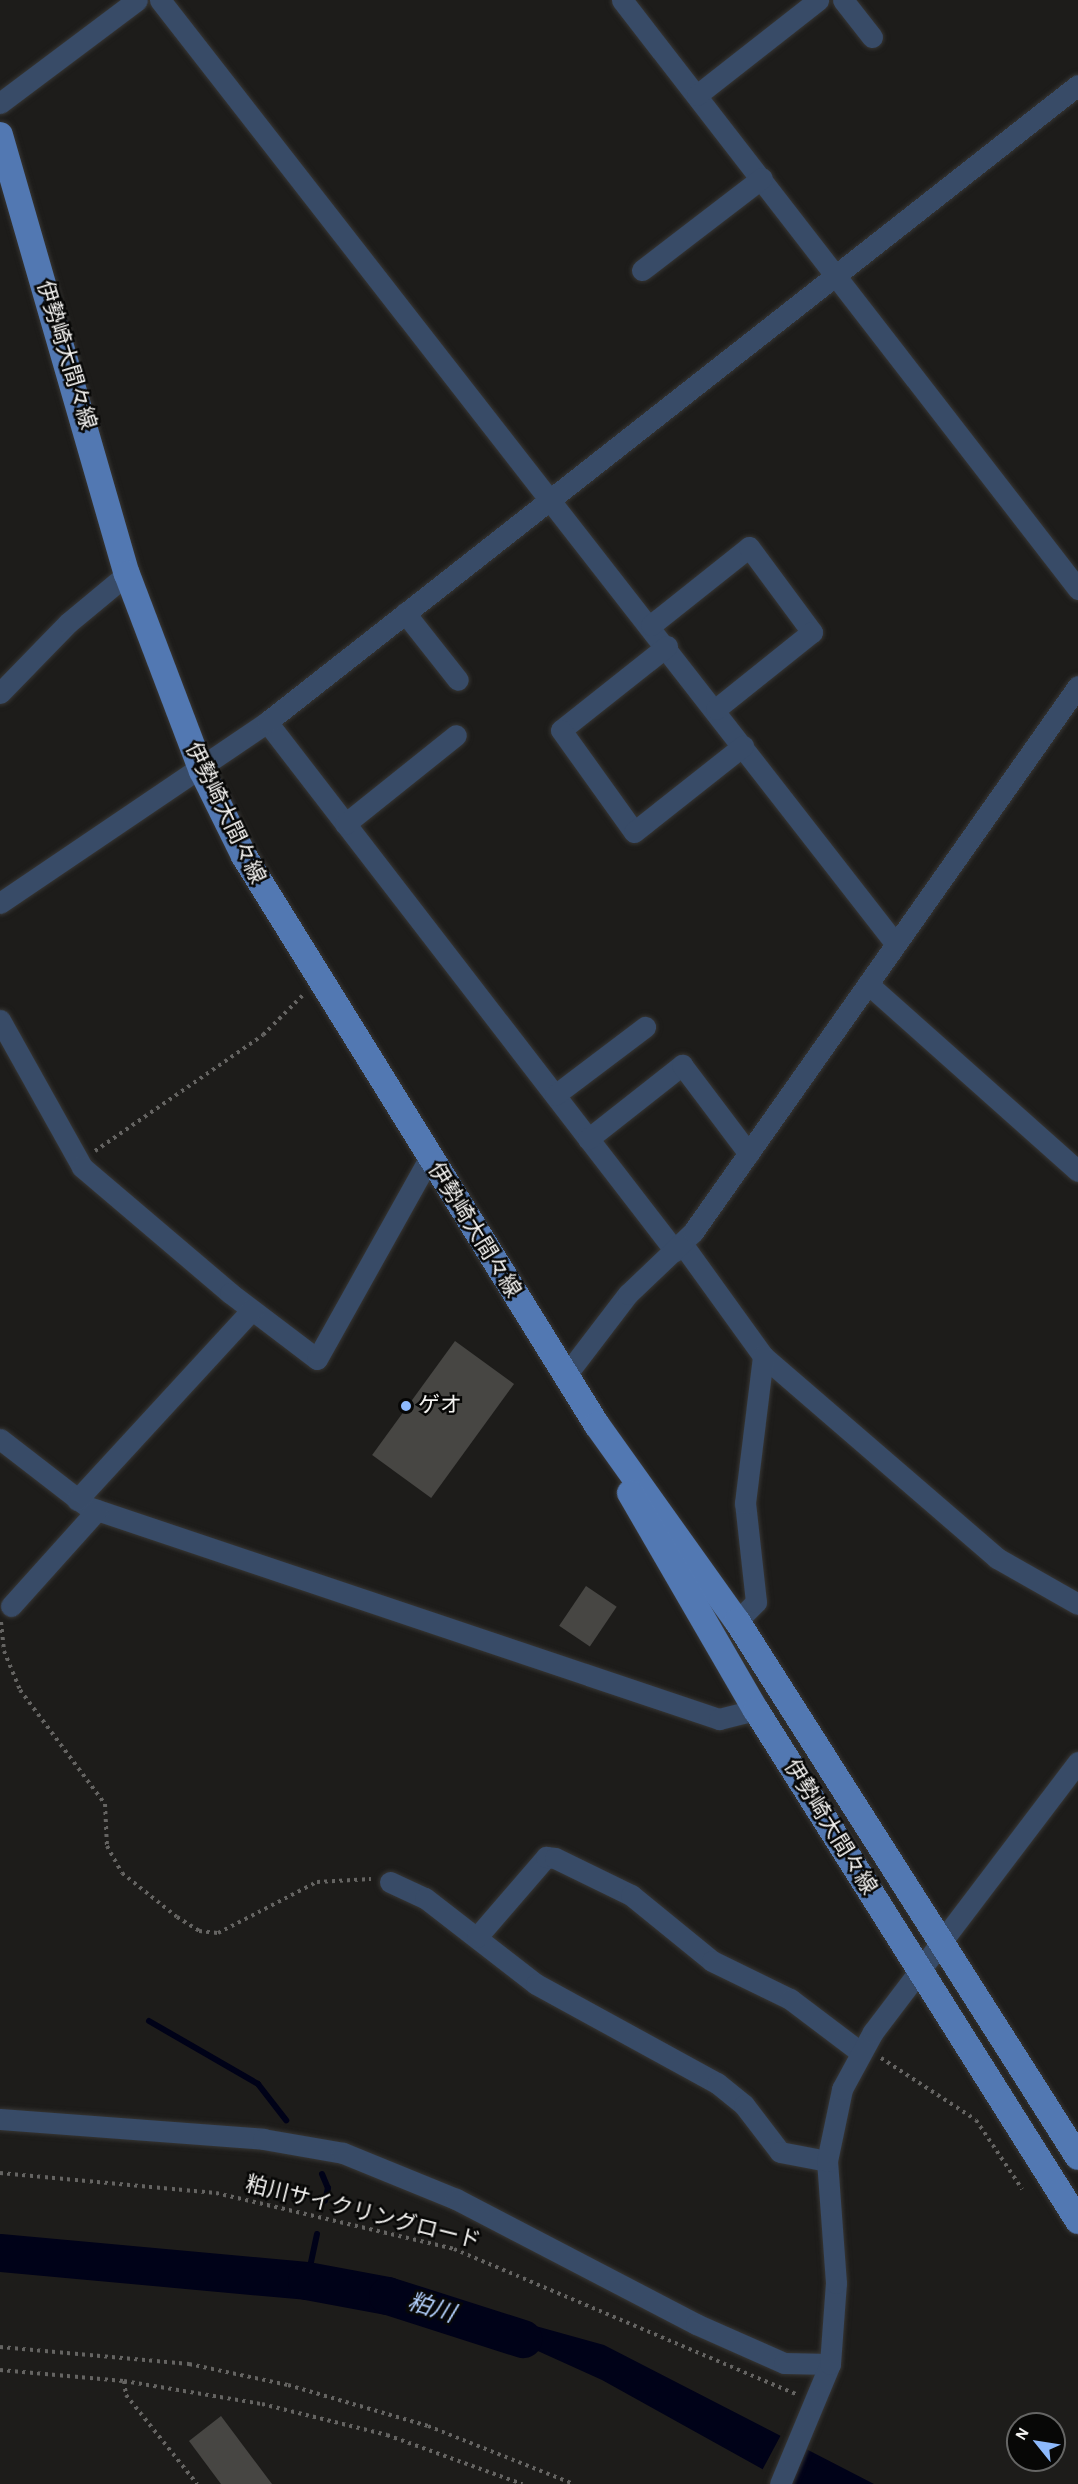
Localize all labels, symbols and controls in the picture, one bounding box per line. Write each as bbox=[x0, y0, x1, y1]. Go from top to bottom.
street label: 伊勢崎大間々線 bbox=[31, 278, 101, 432]
street label: 伊勢崎大間々線 bbox=[179, 738, 271, 888]
street label: 伊勢崎大間々線 bbox=[422, 1158, 526, 1302]
place label: ゲオ bbox=[418, 1393, 462, 1419]
marker: ゲオ bbox=[399, 1399, 413, 1413]
street label: 伊勢崎大間々線 bbox=[778, 1755, 882, 1899]
street label: 粕川サイクリングロード bbox=[242, 2171, 484, 2255]
water label: 粕川 bbox=[404, 2288, 458, 2330]
north arrow bbox=[1006, 2412, 1066, 2472]
text: N bbox=[1012, 2425, 1032, 2443]

